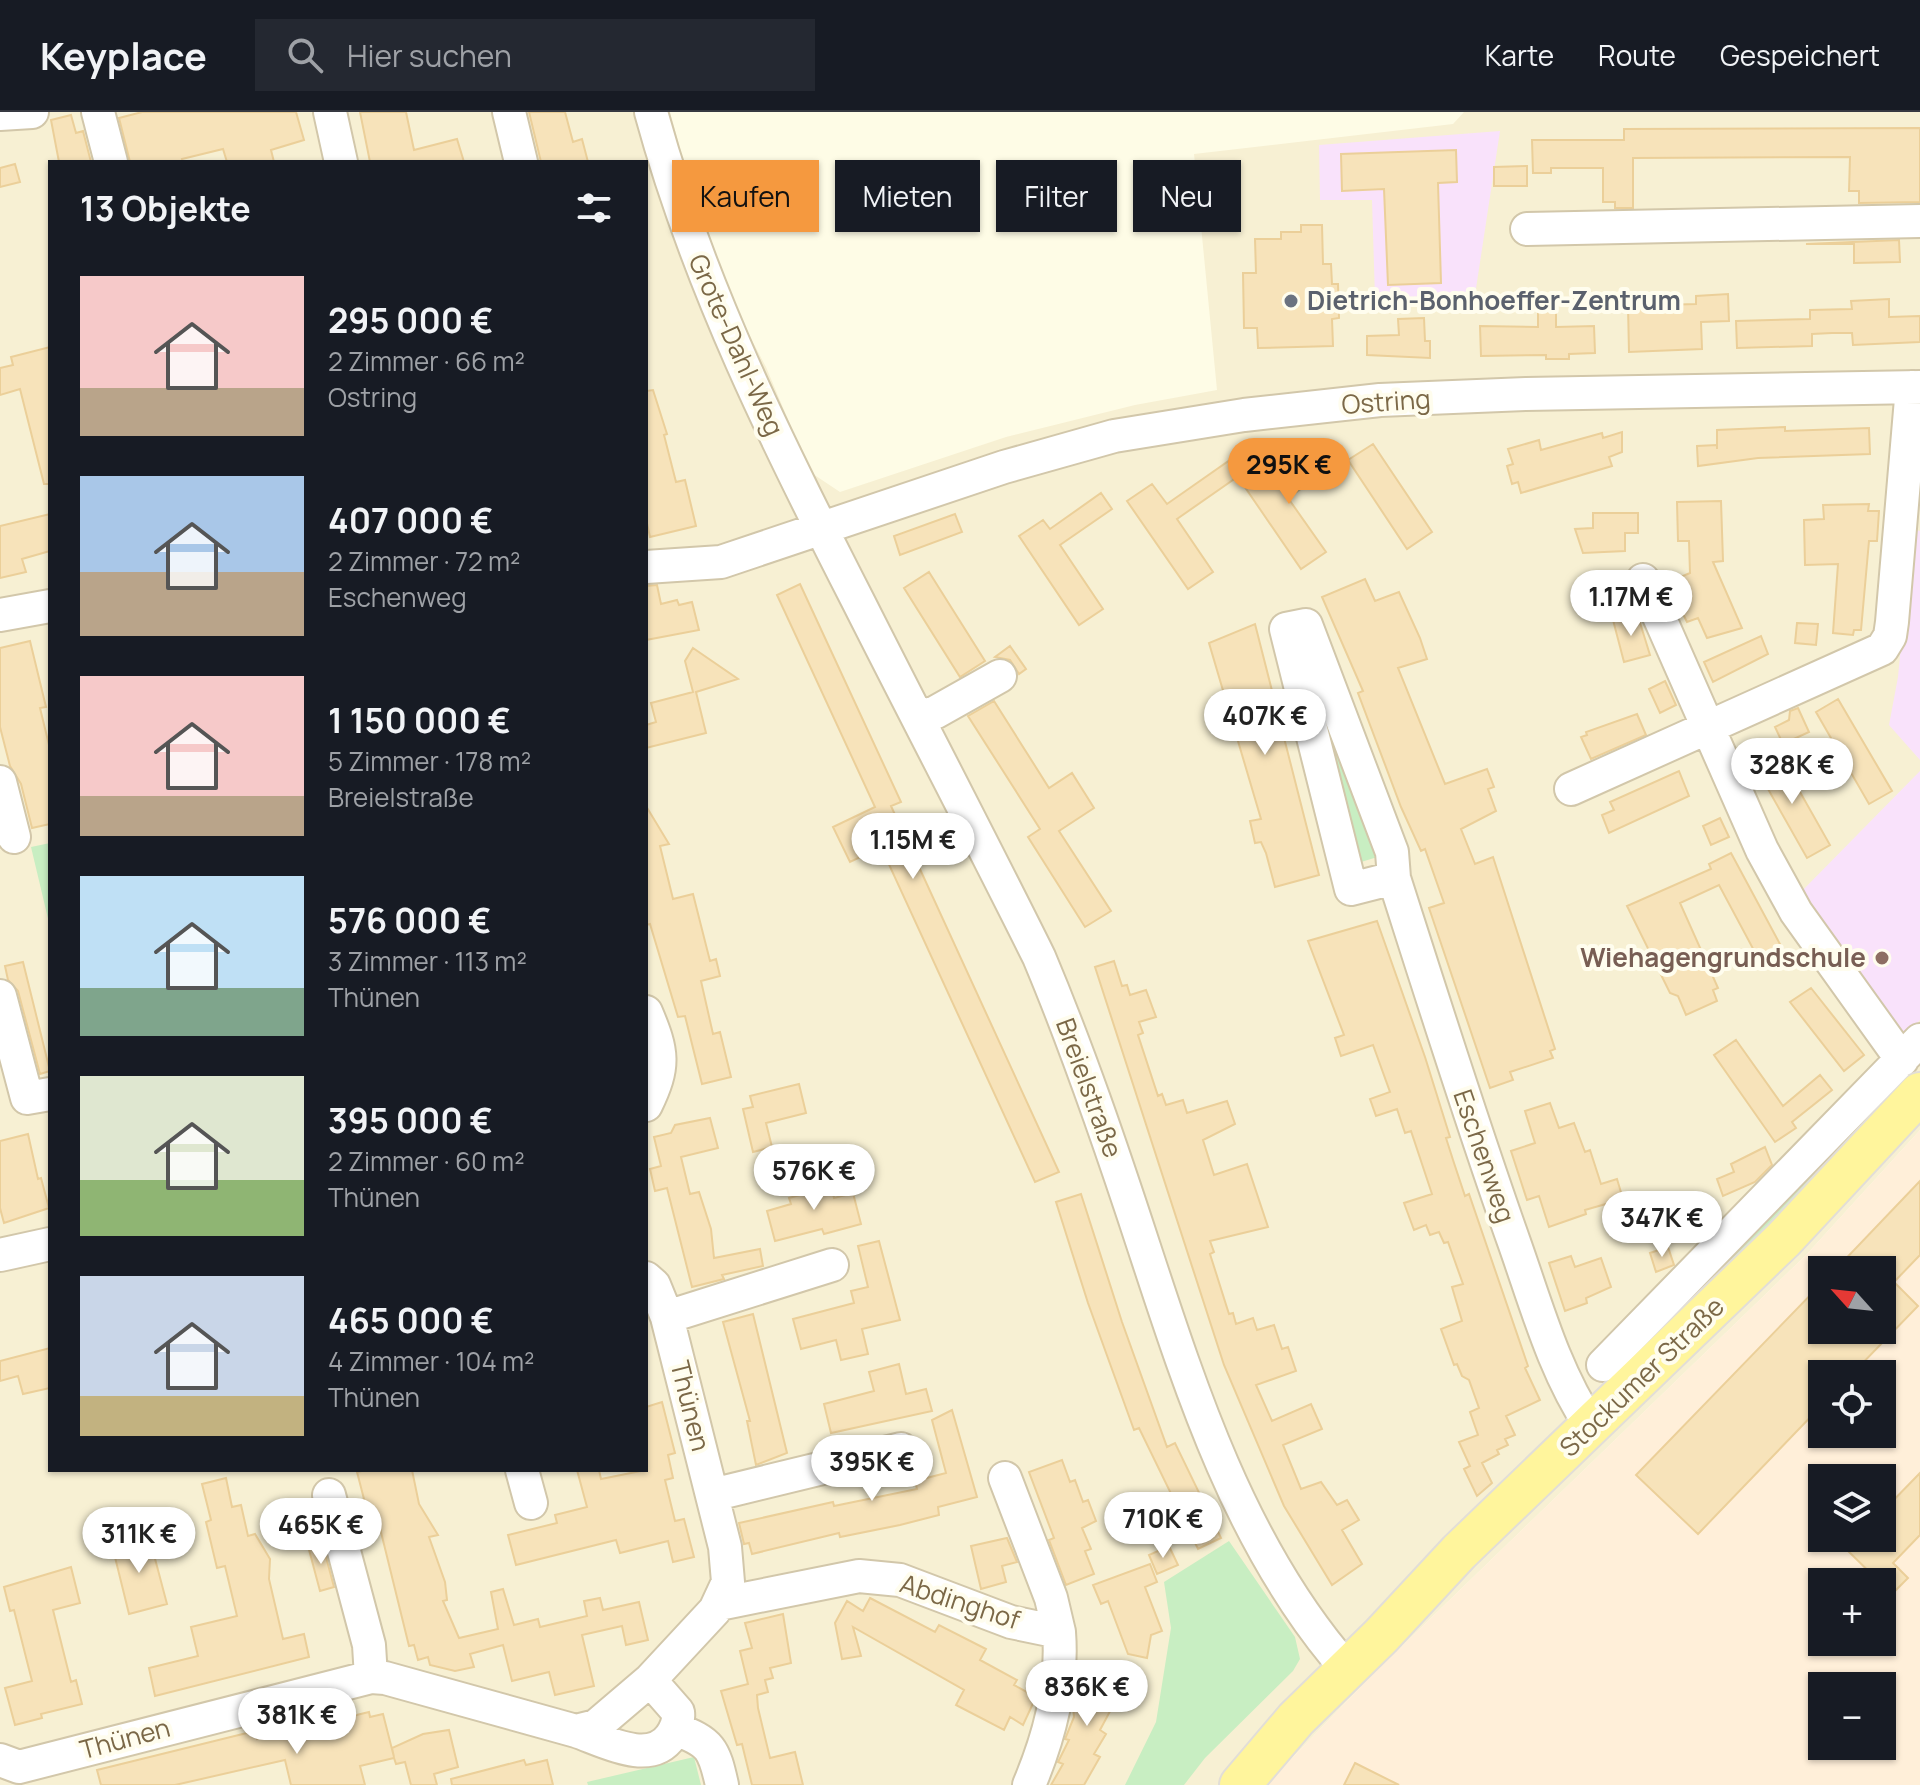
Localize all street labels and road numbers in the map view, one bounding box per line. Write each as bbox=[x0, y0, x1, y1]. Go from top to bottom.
street label: Grote-Dahl-Weg bbox=[681, 248, 793, 441]
street label: Ostring bbox=[1340, 380, 1432, 422]
street label: Breielstraße bbox=[1048, 1013, 1132, 1162]
street label: Eschenweg bbox=[1445, 1084, 1525, 1227]
street label: Stockumer Straße bbox=[1551, 1288, 1732, 1464]
street label: Thünen bbox=[662, 1357, 720, 1455]
street label: Abdinghof bbox=[896, 1565, 1025, 1637]
street label: Thünen bbox=[76, 1709, 174, 1767]

